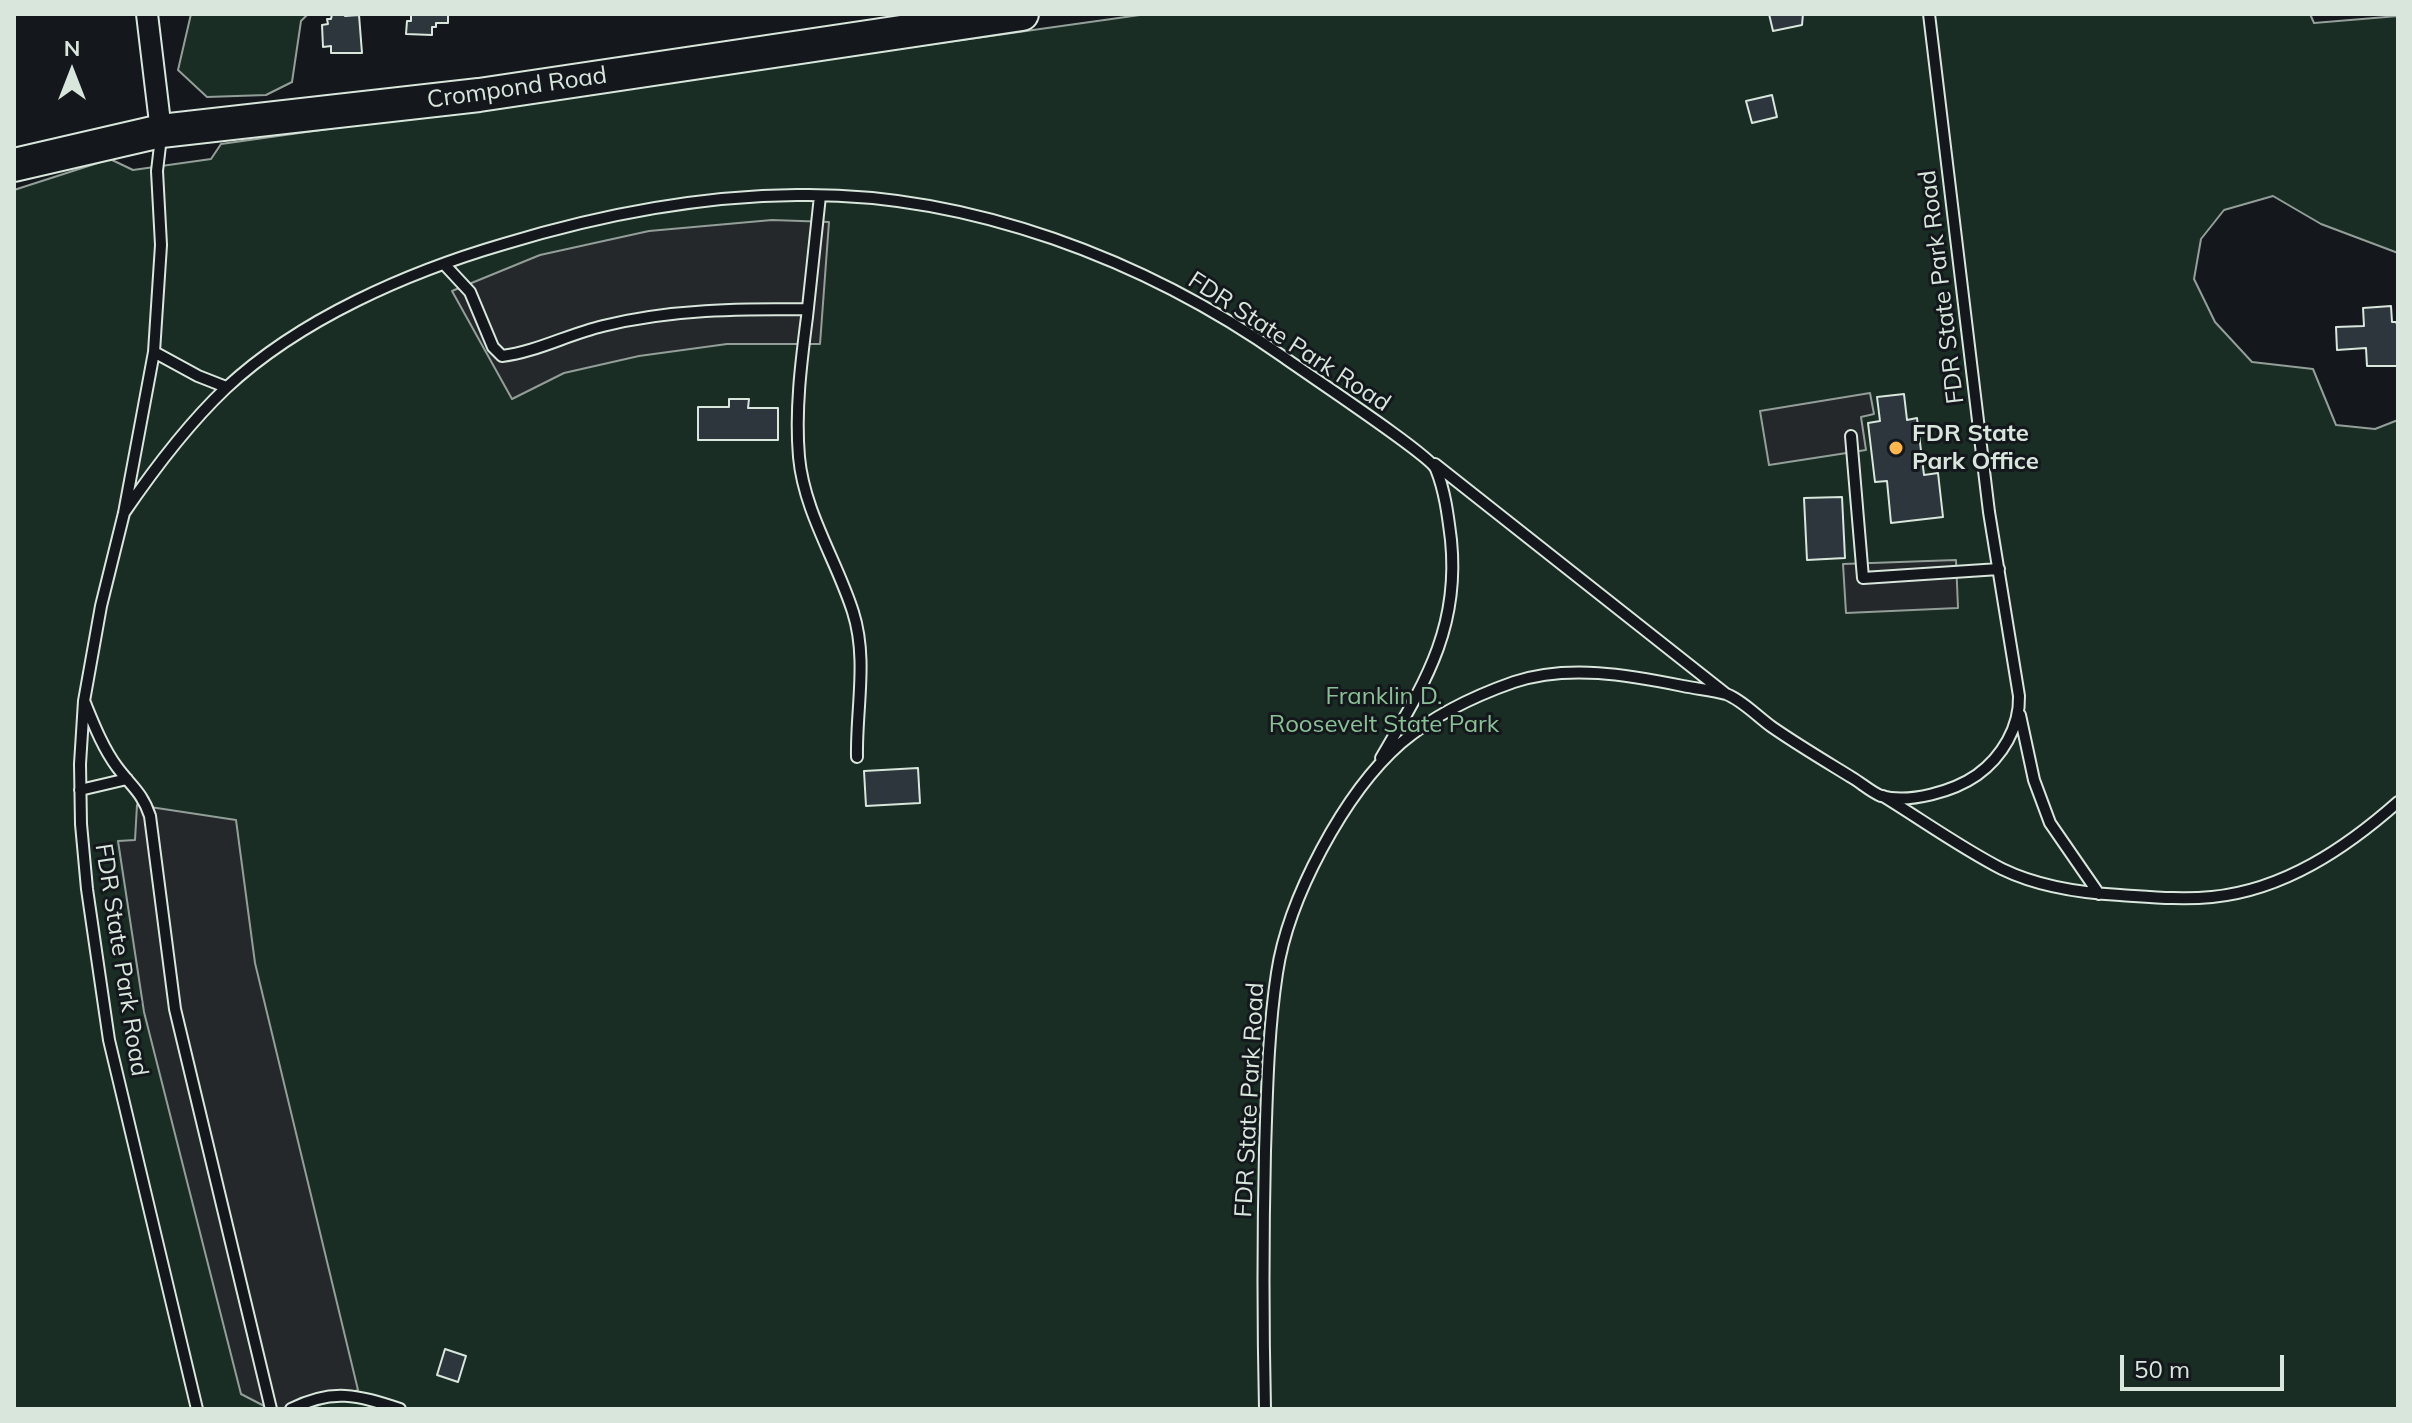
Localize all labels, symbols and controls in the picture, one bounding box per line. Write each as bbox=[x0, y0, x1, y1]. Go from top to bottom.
north arrow bbox=[32, 32, 112, 112]
text: N bbox=[64, 34, 80, 62]
street label: Crompond Road bbox=[425, 61, 609, 115]
street label: FDR State Park Road bbox=[1913, 169, 1971, 405]
street label: FDR State Park Road bbox=[1183, 266, 1395, 418]
place label: FDR State Park Office bbox=[1912, 420, 2039, 476]
marker: FDR State Park Office bbox=[1887, 439, 1905, 457]
park label: Franklin D. Roosevelt State Park bbox=[1269, 683, 1499, 739]
street label: FDR State Park Road bbox=[88, 842, 154, 1078]
street label: FDR State Park Road bbox=[1229, 982, 1271, 1218]
scale bar bbox=[2124, 1339, 2288, 1389]
text: 50 m bbox=[2134, 1354, 2190, 1384]

